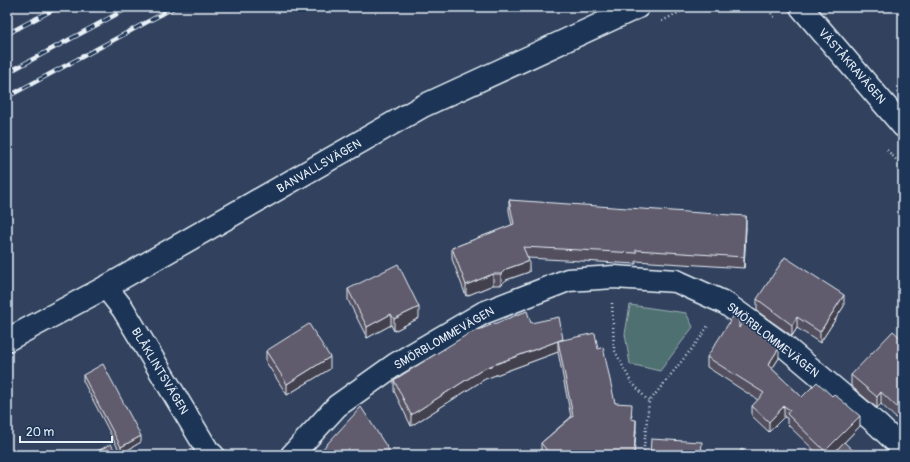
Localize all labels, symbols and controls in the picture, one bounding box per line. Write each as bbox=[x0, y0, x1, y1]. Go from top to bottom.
street label: VÄSTÅKRAVÄGEN bbox=[815, 25, 889, 107]
street label: BANVALLSVÄGEN bbox=[274, 135, 364, 197]
street label: SMÖRBLOMMEVÄGEN bbox=[723, 299, 823, 381]
street label: SMÖRBLOMMEVÄGEN bbox=[391, 303, 497, 373]
street label: BLÅKLINTSVÄGEN bbox=[128, 325, 192, 417]
scale bar bbox=[20, 418, 112, 444]
text: 20 m bbox=[26, 425, 55, 440]

